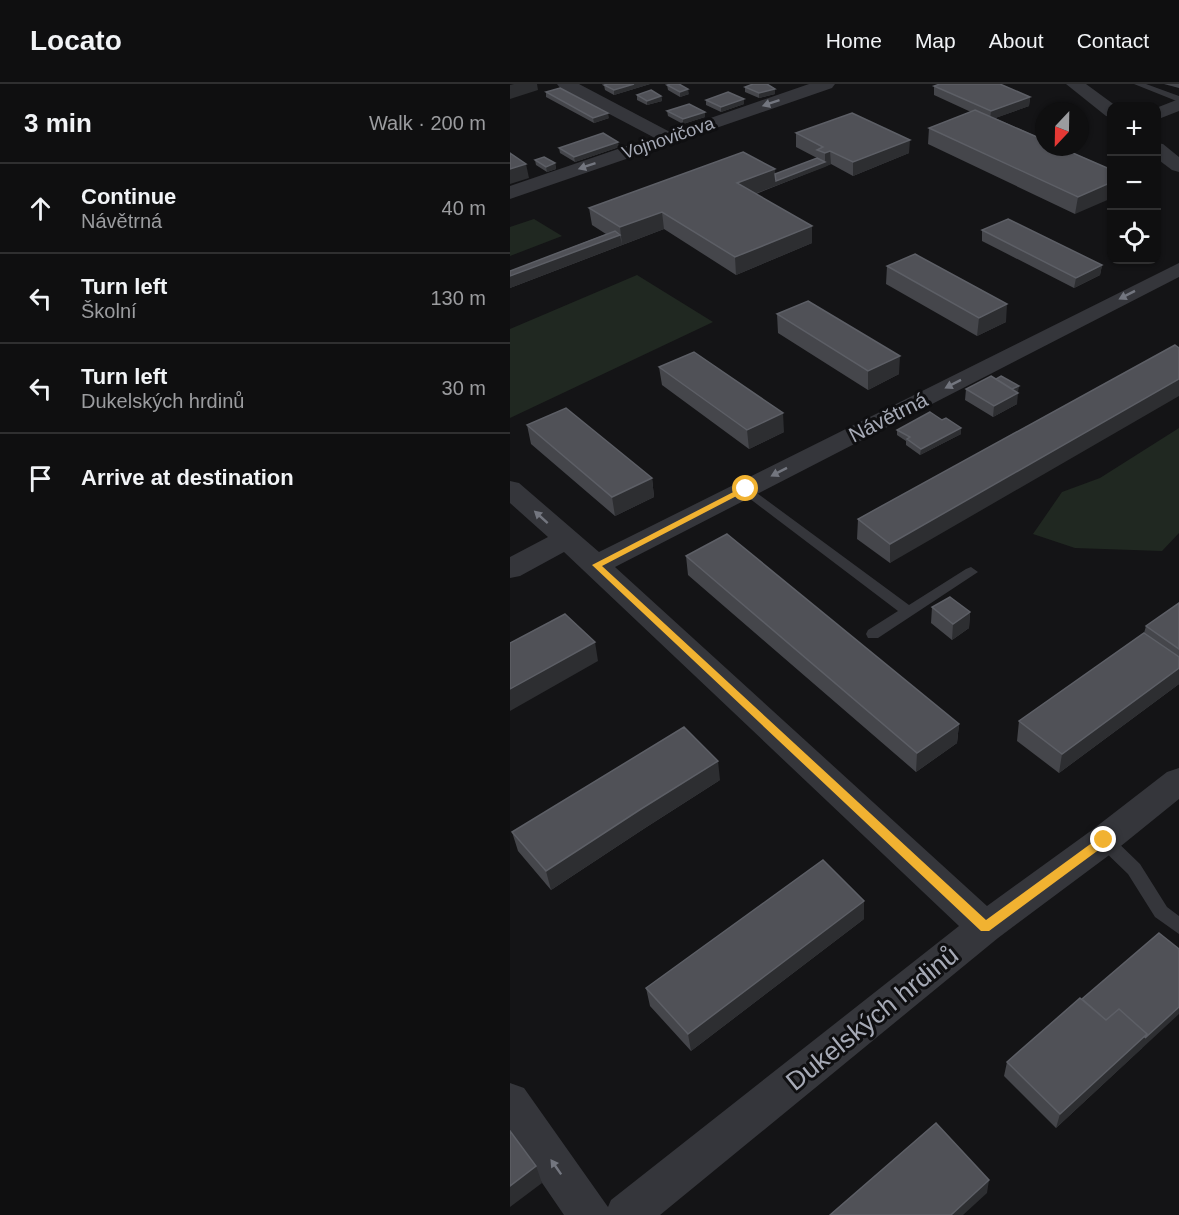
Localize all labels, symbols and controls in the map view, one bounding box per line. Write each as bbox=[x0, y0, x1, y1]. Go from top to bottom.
text: Locato bbox=[30, 25, 122, 56]
text: Home bbox=[826, 29, 882, 52]
text: Map bbox=[915, 29, 956, 52]
text: About bbox=[989, 29, 1044, 52]
text: Contact bbox=[1077, 29, 1149, 52]
one-way arrow bbox=[762, 99, 780, 108]
north arrow bbox=[1035, 102, 1089, 156]
map controls bbox=[1107, 102, 1161, 264]
button: + bbox=[1107, 102, 1161, 156]
text: 3 min bbox=[24, 108, 92, 138]
text: Walk · 200 m bbox=[369, 112, 486, 134]
street label: Vojnovičova bbox=[619, 113, 718, 163]
button: − bbox=[1107, 156, 1161, 210]
one-way arrow bbox=[578, 162, 596, 172]
text: Continue bbox=[81, 184, 176, 209]
icon: ahead bbox=[24, 192, 57, 225]
text: 40 m bbox=[442, 197, 486, 219]
text: Návětrná bbox=[81, 210, 162, 232]
button: locate bbox=[1107, 210, 1161, 264]
text: Turn left bbox=[81, 274, 167, 299]
icon: left bbox=[24, 282, 57, 315]
text: 130 m bbox=[430, 287, 486, 309]
one-way arrow bbox=[1118, 290, 1135, 300]
text: Školní bbox=[81, 300, 137, 322]
text: Turn left bbox=[81, 364, 167, 389]
icon: left bbox=[24, 372, 57, 405]
text: 30 m bbox=[442, 377, 486, 399]
one-way arrow bbox=[944, 378, 962, 388]
street label: Návětrná bbox=[845, 387, 931, 447]
text: Dukelských hrdinů bbox=[81, 390, 244, 412]
icon: arrive bbox=[24, 462, 57, 495]
text: Arrive at destination bbox=[81, 465, 294, 490]
one-way arrow bbox=[771, 467, 788, 477]
route start bbox=[732, 475, 758, 501]
one-way arrow bbox=[534, 511, 549, 524]
route end bbox=[1090, 826, 1116, 852]
street label: Dukelských hrdinů bbox=[780, 939, 964, 1097]
one-way arrow bbox=[550, 1160, 562, 1176]

